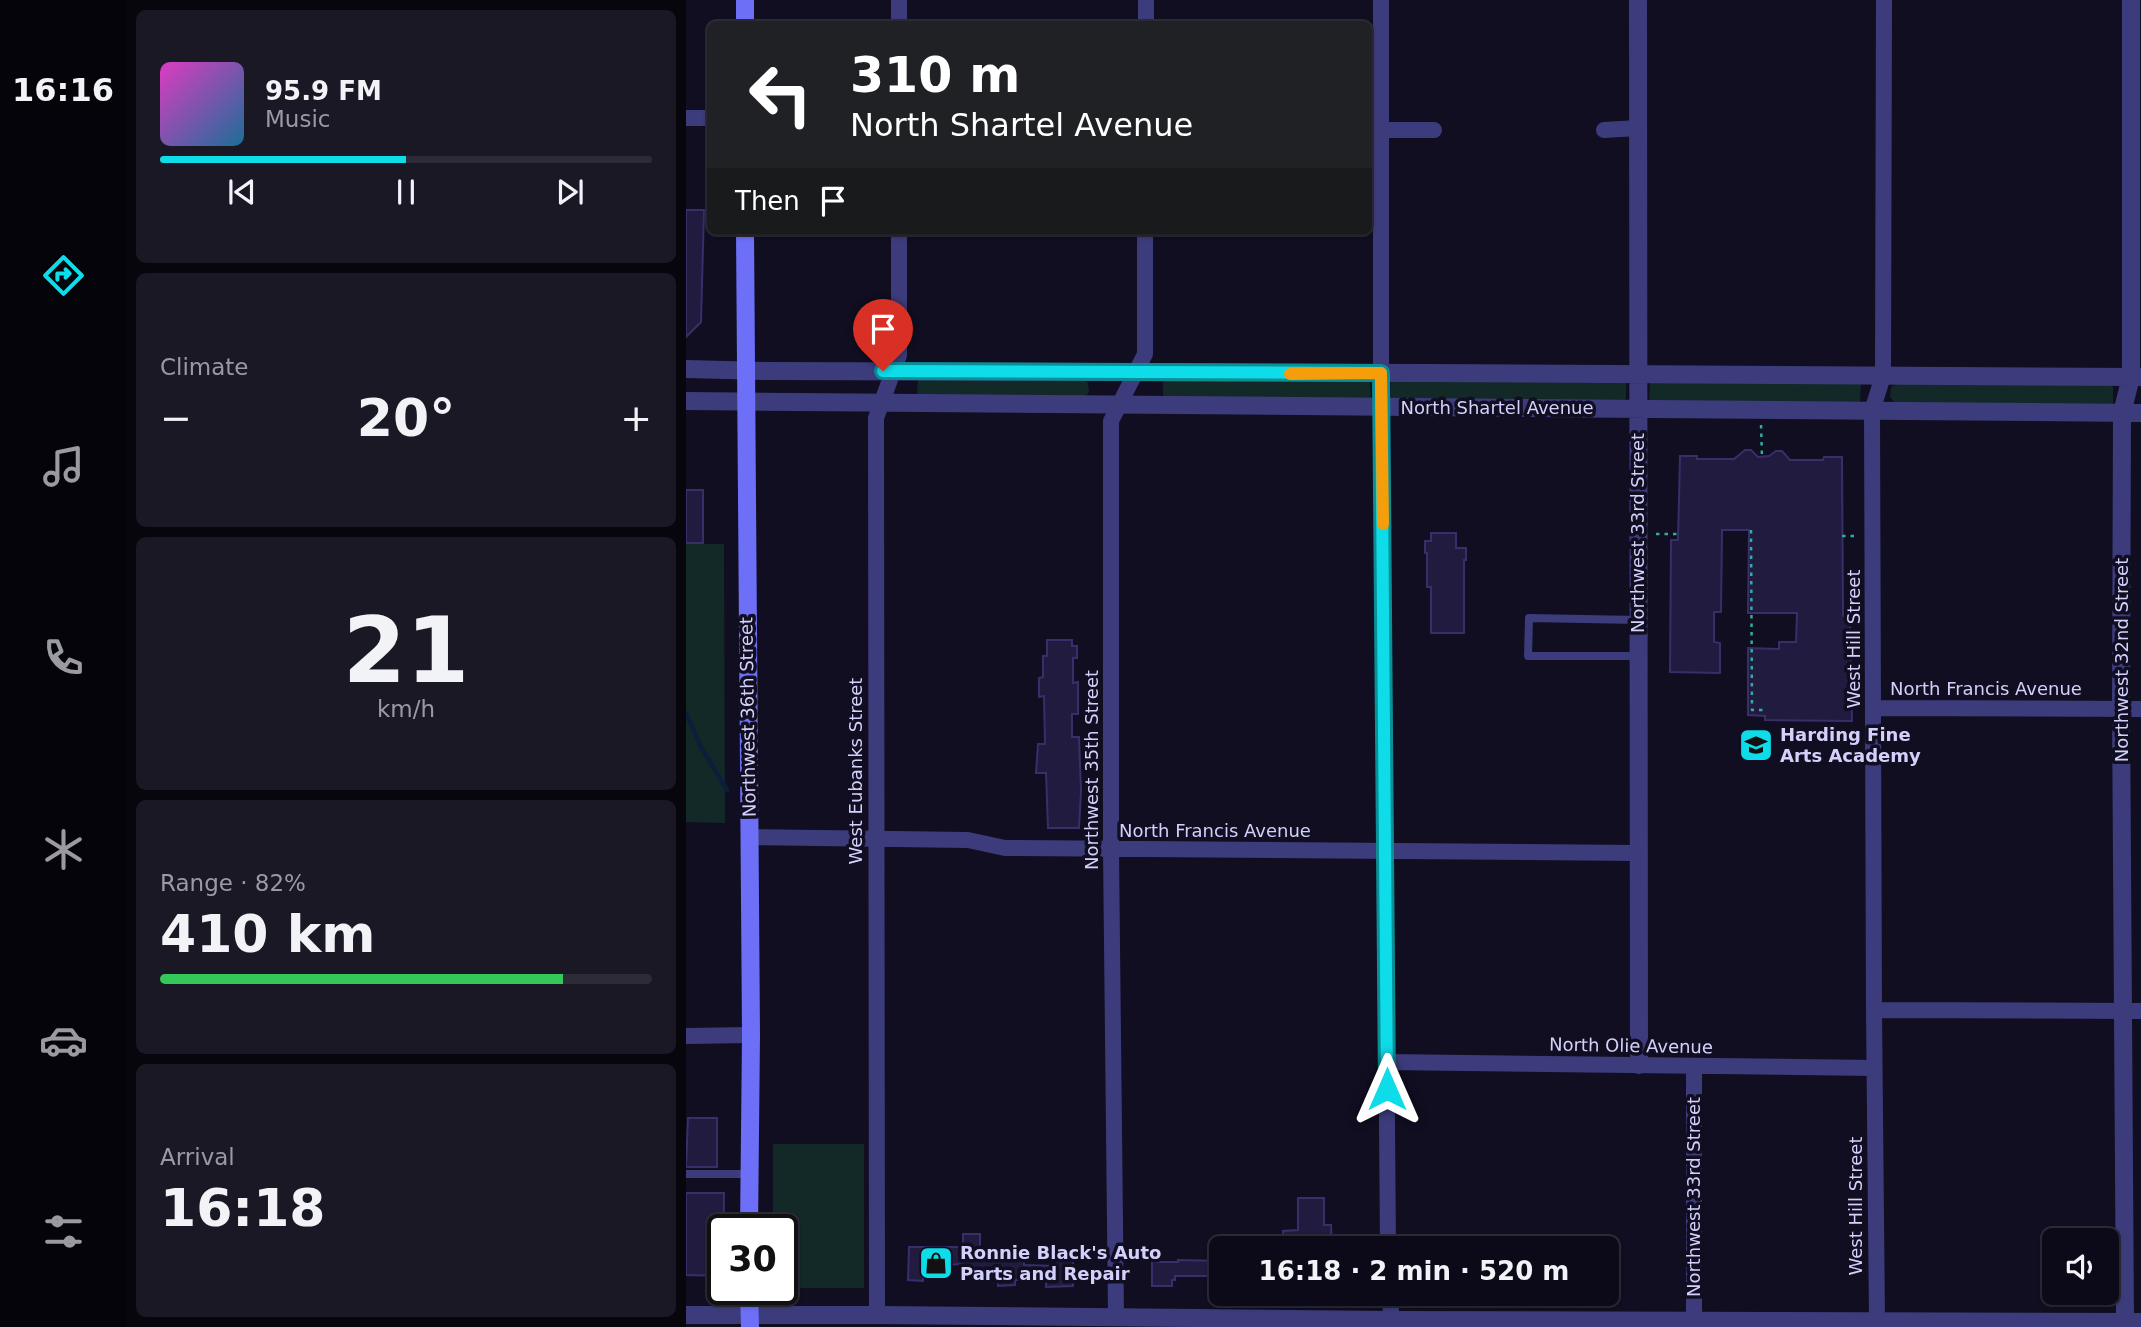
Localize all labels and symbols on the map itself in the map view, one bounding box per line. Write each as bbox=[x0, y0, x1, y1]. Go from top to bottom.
pin bbox=[853, 299, 913, 371]
street label: North Shartel Avenue bbox=[1400, 397, 1594, 418]
street label: Northwest 33rd Street bbox=[1627, 433, 1648, 633]
street label: Northwest 32nd Street bbox=[2111, 558, 2132, 762]
street label: West Hill Street bbox=[1843, 570, 1864, 708]
street label: Northwest 36th Street bbox=[735, 617, 760, 817]
street label: Northwest 35th Street bbox=[1081, 670, 1102, 870]
street label: West Eubanks Street bbox=[845, 678, 866, 864]
street label: North Francis Avenue bbox=[1890, 678, 2082, 699]
place label: Harding Fine Arts Academy bbox=[1780, 724, 1921, 766]
school or university icon: Harding Fine Arts Academy bbox=[1737, 726, 1775, 764]
street label: North Francis Avenue bbox=[1119, 820, 1311, 841]
street label: North Olie Avenue bbox=[1549, 1034, 1713, 1057]
position arrow bbox=[1350, 1052, 1424, 1126]
street label: Northwest 33rd Street bbox=[1683, 1097, 1704, 1297]
street label: West Hill Street bbox=[1845, 1137, 1866, 1275]
speed limit sign: 30 bbox=[707, 1214, 798, 1305]
place label: Ronnie Black's Auto Parts and Repair bbox=[960, 1242, 1161, 1284]
shop icon: Ronnie Black's Auto Parts and Repair bbox=[917, 1244, 955, 1282]

